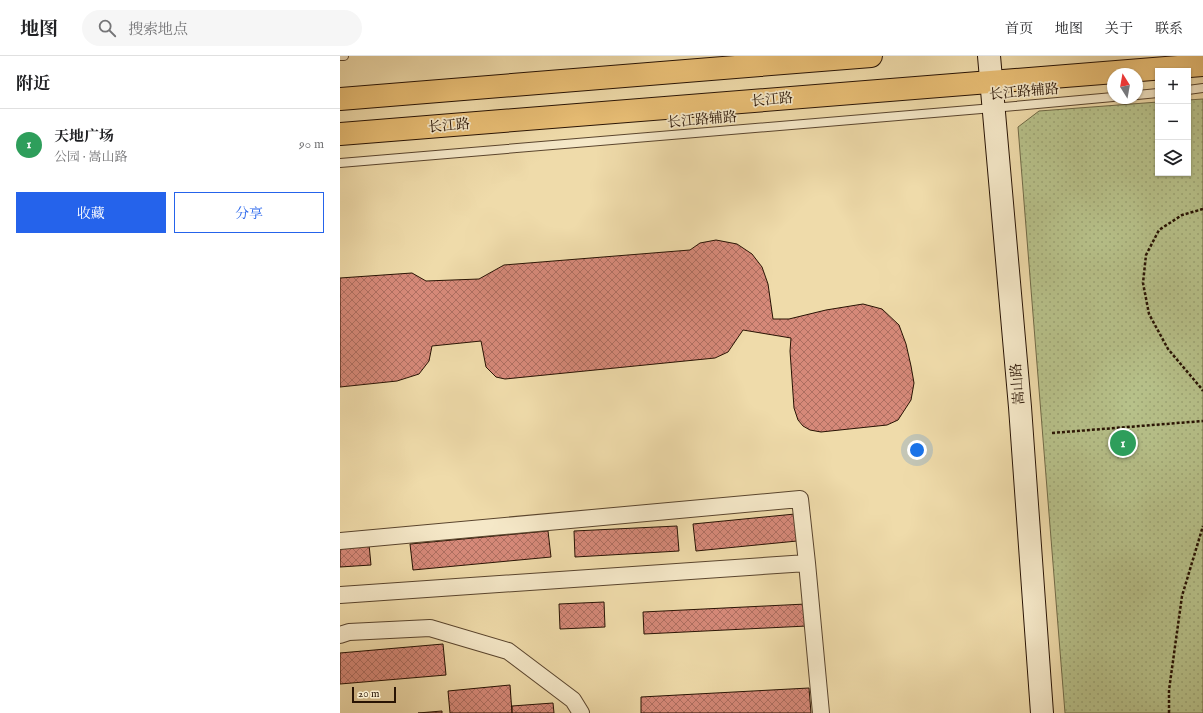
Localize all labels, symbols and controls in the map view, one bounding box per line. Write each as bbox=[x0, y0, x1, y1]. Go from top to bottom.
search box bbox=[82, 10, 362, 46]
icon: search bbox=[96, 17, 118, 39]
text: 地图 bbox=[20, 18, 58, 42]
text: 搜索地点 bbox=[128, 20, 188, 39]
text: 首页 bbox=[1005, 20, 1033, 38]
text: 地图 bbox=[1055, 20, 1083, 38]
text: 关于 bbox=[1105, 20, 1133, 38]
text: 联系 bbox=[1155, 20, 1183, 38]
north arrow bbox=[1107, 68, 1143, 104]
map controls bbox=[1155, 68, 1191, 176]
button: + bbox=[1155, 68, 1191, 104]
text: 附近 bbox=[16, 74, 50, 95]
street label: 长江路辅路 bbox=[988, 80, 1060, 104]
street label: 长江路 bbox=[750, 89, 794, 111]
button: − bbox=[1155, 104, 1191, 140]
street label: 长江路辅路 bbox=[666, 108, 738, 132]
street label: 长江路 bbox=[427, 115, 471, 137]
text: 天地广场 bbox=[54, 127, 114, 146]
text: 1 bbox=[27, 136, 31, 153]
text: 90 m bbox=[299, 136, 324, 153]
button: layers bbox=[1155, 140, 1191, 176]
text: 公园 · 嵩山路 bbox=[54, 149, 128, 166]
button: 收藏 bbox=[16, 192, 166, 233]
button: 分享 bbox=[174, 192, 324, 233]
street label: 嵩山路 bbox=[1007, 362, 1029, 406]
pin: 1 bbox=[1110, 428, 1136, 458]
your location bbox=[907, 440, 927, 460]
scale bar bbox=[352, 685, 396, 704]
text: 20 m bbox=[358, 687, 379, 701]

